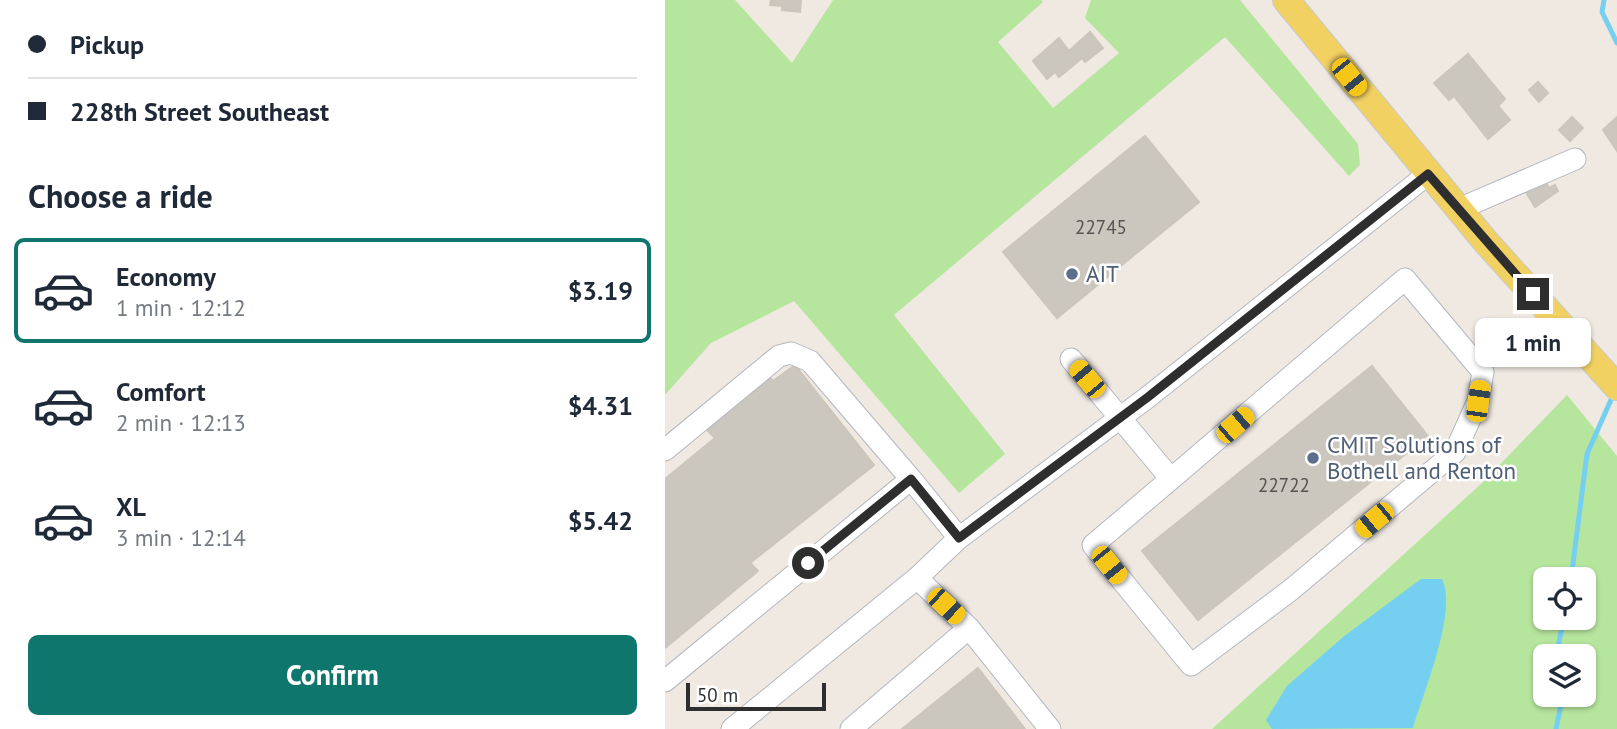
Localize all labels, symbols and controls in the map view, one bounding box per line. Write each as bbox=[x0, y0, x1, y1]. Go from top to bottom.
text: Pickup bbox=[70, 28, 144, 61]
car bbox=[1328, 54, 1371, 100]
text: 228th Street Southeast bbox=[70, 95, 329, 128]
text: Choose a ride bbox=[28, 175, 213, 217]
house number: 22745 bbox=[1075, 215, 1127, 239]
icon: car bbox=[32, 259, 95, 322]
place label: AIT bbox=[1086, 259, 1119, 288]
text: Economy bbox=[116, 260, 216, 293]
marker: AIT bbox=[1064, 266, 1080, 282]
text: $3.19 bbox=[568, 274, 633, 307]
route end bbox=[1517, 278, 1549, 310]
text: 1 min · 12:12 bbox=[116, 293, 246, 322]
callout: 1 min bbox=[1475, 318, 1591, 368]
text: 1 min bbox=[1505, 328, 1561, 357]
car bbox=[1066, 356, 1109, 402]
icon: car bbox=[32, 374, 95, 437]
text: Comfort bbox=[116, 375, 206, 408]
car bbox=[1465, 379, 1492, 423]
text: $4.31 bbox=[568, 389, 633, 422]
car bbox=[1213, 403, 1258, 447]
text: 2 min · 12:13 bbox=[116, 408, 246, 437]
place label: CMIT Solutions of Bothell and Renton bbox=[1327, 430, 1516, 485]
marker: CMIT Solutions of Bothell and Renton bbox=[1305, 450, 1321, 466]
house number: 22722 bbox=[1258, 473, 1310, 497]
icon: car bbox=[32, 489, 95, 552]
text: XL bbox=[116, 490, 146, 523]
car bbox=[1352, 498, 1397, 542]
text: $5.42 bbox=[568, 504, 633, 537]
text: 3 min · 12:14 bbox=[116, 523, 246, 552]
car bbox=[1088, 542, 1131, 588]
route start bbox=[792, 547, 824, 579]
map controls bbox=[1533, 567, 1596, 707]
button: locate bbox=[1533, 567, 1596, 630]
car bbox=[924, 584, 969, 628]
button: Confirm bbox=[28, 635, 637, 715]
button: layers bbox=[1533, 644, 1596, 707]
scale bar bbox=[686, 680, 826, 712]
text: 50 m bbox=[697, 683, 738, 707]

